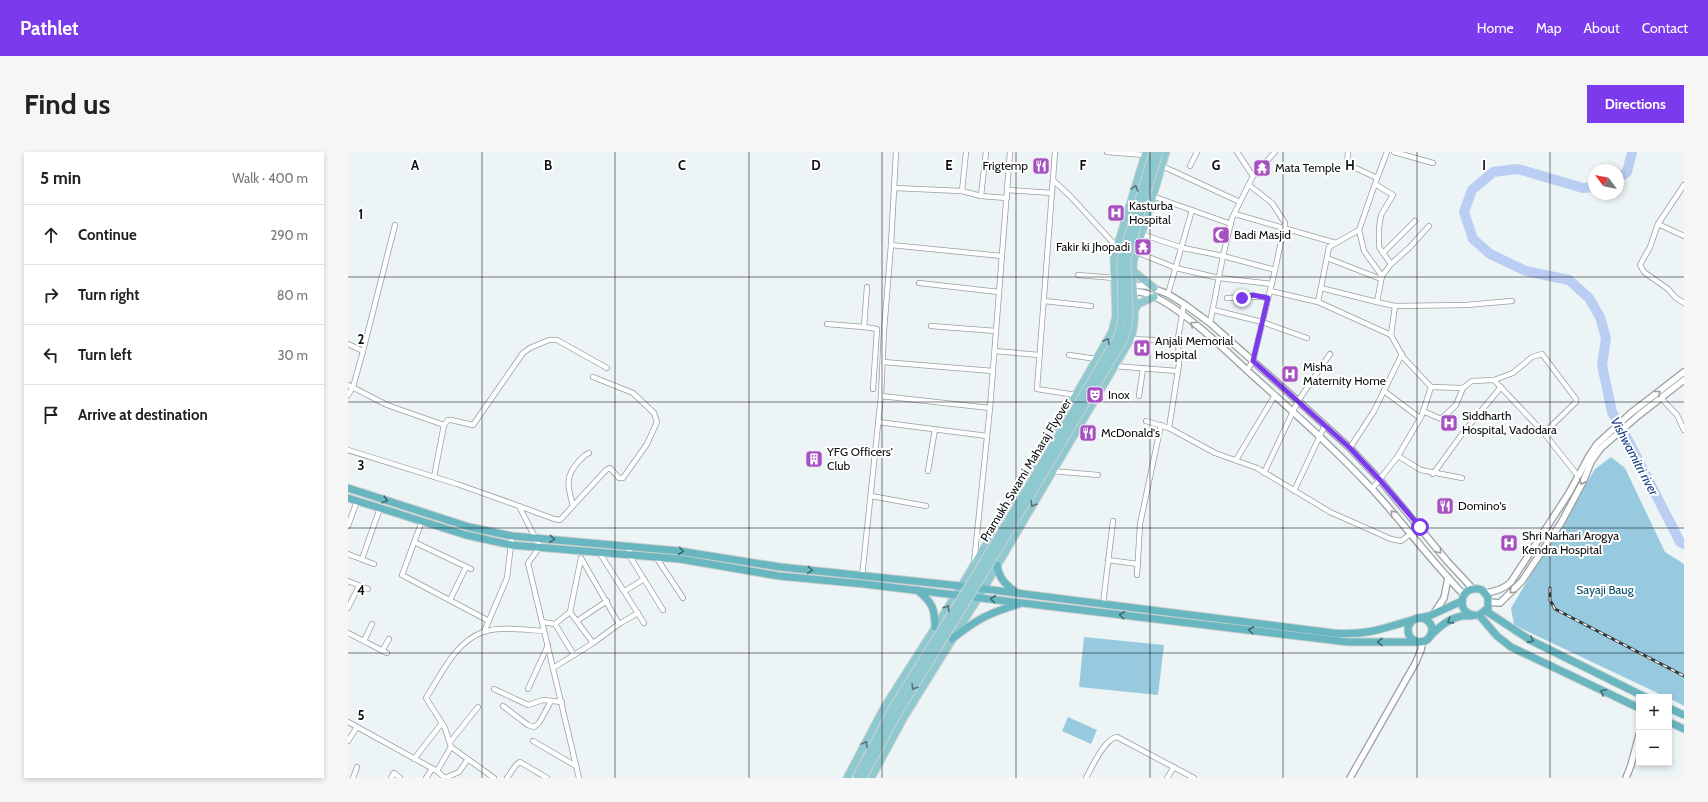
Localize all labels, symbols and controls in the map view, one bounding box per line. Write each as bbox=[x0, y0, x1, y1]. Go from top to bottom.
text: Pathlet bbox=[20, 17, 79, 40]
text: Home bbox=[1477, 19, 1514, 37]
text: Map bbox=[1536, 19, 1561, 37]
text: About bbox=[1583, 19, 1620, 37]
text: Contact bbox=[1642, 19, 1688, 37]
button: Directions bbox=[1587, 85, 1684, 123]
text: Find us bbox=[24, 87, 110, 121]
restaurant icon: Frigtemp bbox=[1031, 156, 1051, 176]
text: A bbox=[411, 157, 420, 173]
text: B bbox=[544, 157, 552, 173]
text: C bbox=[678, 157, 686, 173]
text: D bbox=[811, 157, 821, 173]
text: E bbox=[945, 157, 953, 173]
text: F bbox=[1080, 157, 1087, 173]
text: G bbox=[1212, 157, 1221, 173]
text: H bbox=[1345, 157, 1355, 173]
text: I bbox=[1482, 157, 1486, 173]
place label: Frigtemp bbox=[983, 158, 1028, 173]
temple icon: Mata Temple bbox=[1252, 158, 1272, 178]
place label: Mata Temple bbox=[1275, 160, 1341, 175]
north arrow bbox=[1588, 164, 1624, 200]
text: 5 min bbox=[40, 168, 81, 188]
text: Walk · 400 m bbox=[232, 170, 308, 186]
one-way arrow bbox=[1130, 184, 1139, 191]
place label: Kasturba Hospital bbox=[1129, 198, 1173, 227]
hospital icon: Kasturba Hospital bbox=[1106, 203, 1126, 223]
text: 1 bbox=[359, 206, 363, 222]
icon: ahead bbox=[40, 224, 62, 246]
mosque icon: Badi Masjid bbox=[1211, 225, 1231, 245]
text: Continue bbox=[78, 226, 137, 244]
text: 290 m bbox=[270, 227, 308, 243]
place label: Badi Masjid bbox=[1234, 227, 1291, 242]
temple icon: Fakir ki Jhopadi bbox=[1133, 237, 1153, 257]
place label: Fakir ki Jhopadi bbox=[1056, 239, 1130, 254]
icon: right bbox=[40, 284, 62, 306]
text: Turn right bbox=[78, 286, 139, 304]
text: 80 m bbox=[277, 287, 308, 303]
route end bbox=[1233, 289, 1251, 307]
one-way arrow bbox=[1191, 321, 1198, 328]
text: 2 bbox=[358, 331, 365, 347]
place label: Anjali Memorial Hospital bbox=[1155, 333, 1233, 362]
one-way arrow bbox=[1103, 337, 1110, 345]
hospital icon: Anjali Memorial Hospital bbox=[1132, 338, 1152, 358]
icon: left bbox=[40, 344, 62, 366]
text: Turn left bbox=[78, 346, 132, 364]
text: 30 m bbox=[278, 347, 308, 363]
place label: Misha Maternity Home bbox=[1303, 359, 1386, 388]
hospital icon: Misha Maternity Home bbox=[1280, 364, 1300, 384]
theatre icon: Inox bbox=[1085, 385, 1105, 405]
place label: Inox bbox=[1108, 387, 1130, 402]
one-way arrow bbox=[1653, 390, 1660, 397]
street label: Pramukh Swami Maharaj Flyover bbox=[977, 395, 1074, 544]
icon: arrive bbox=[40, 404, 62, 426]
text: Arrive at destination bbox=[78, 406, 208, 424]
place label: Siddharth Hospital, Vadodara bbox=[1462, 408, 1557, 437]
hospital icon: Siddharth Hospital, Vadodara bbox=[1439, 413, 1459, 433]
water label: Vishwamitri river bbox=[1608, 414, 1663, 499]
restaurant icon: McDonald's bbox=[1078, 423, 1098, 443]
place label: McDonald's bbox=[1101, 425, 1160, 440]
place label: YFG Officers' Club bbox=[826, 444, 893, 473]
building icon: YFG Officers' Club bbox=[804, 449, 824, 469]
text: 3 bbox=[357, 457, 365, 473]
one-way arrow bbox=[1579, 478, 1587, 486]
one-way arrow bbox=[381, 496, 388, 504]
restaurant icon: Domino's bbox=[1435, 496, 1455, 516]
place label: Domino's bbox=[1458, 498, 1506, 513]
one-way arrow bbox=[1031, 500, 1038, 507]
one-way arrow bbox=[1391, 510, 1398, 517]
route start bbox=[1411, 518, 1429, 536]
place label: Shri Narhari Arogya Kendra Hospital bbox=[1522, 528, 1619, 557]
hospital icon: Shri Narhari Arogya Kendra Hospital bbox=[1499, 533, 1519, 553]
one-way arrow bbox=[549, 535, 555, 544]
one-way arrow bbox=[678, 547, 684, 556]
one-way arrow bbox=[1435, 547, 1442, 554]
one-way arrow bbox=[807, 566, 813, 575]
text: 4 bbox=[357, 582, 365, 598]
park label: Sayaji Baug bbox=[1576, 582, 1635, 597]
one-way arrow bbox=[1509, 586, 1517, 594]
one-way arrow bbox=[990, 595, 996, 604]
one-way arrow bbox=[942, 605, 950, 612]
one-way arrow bbox=[1119, 611, 1125, 620]
one-way arrow bbox=[1447, 616, 1454, 623]
one-way arrow bbox=[1248, 626, 1254, 635]
one-way arrow bbox=[1527, 635, 1534, 642]
one-way arrow bbox=[1377, 638, 1383, 646]
one-way arrow bbox=[911, 683, 918, 690]
one-way arrow bbox=[1600, 689, 1608, 697]
map controls bbox=[1636, 694, 1672, 766]
button: + bbox=[1636, 694, 1672, 730]
text: 5 bbox=[358, 707, 365, 723]
button: − bbox=[1636, 730, 1672, 766]
one-way arrow bbox=[861, 740, 868, 748]

